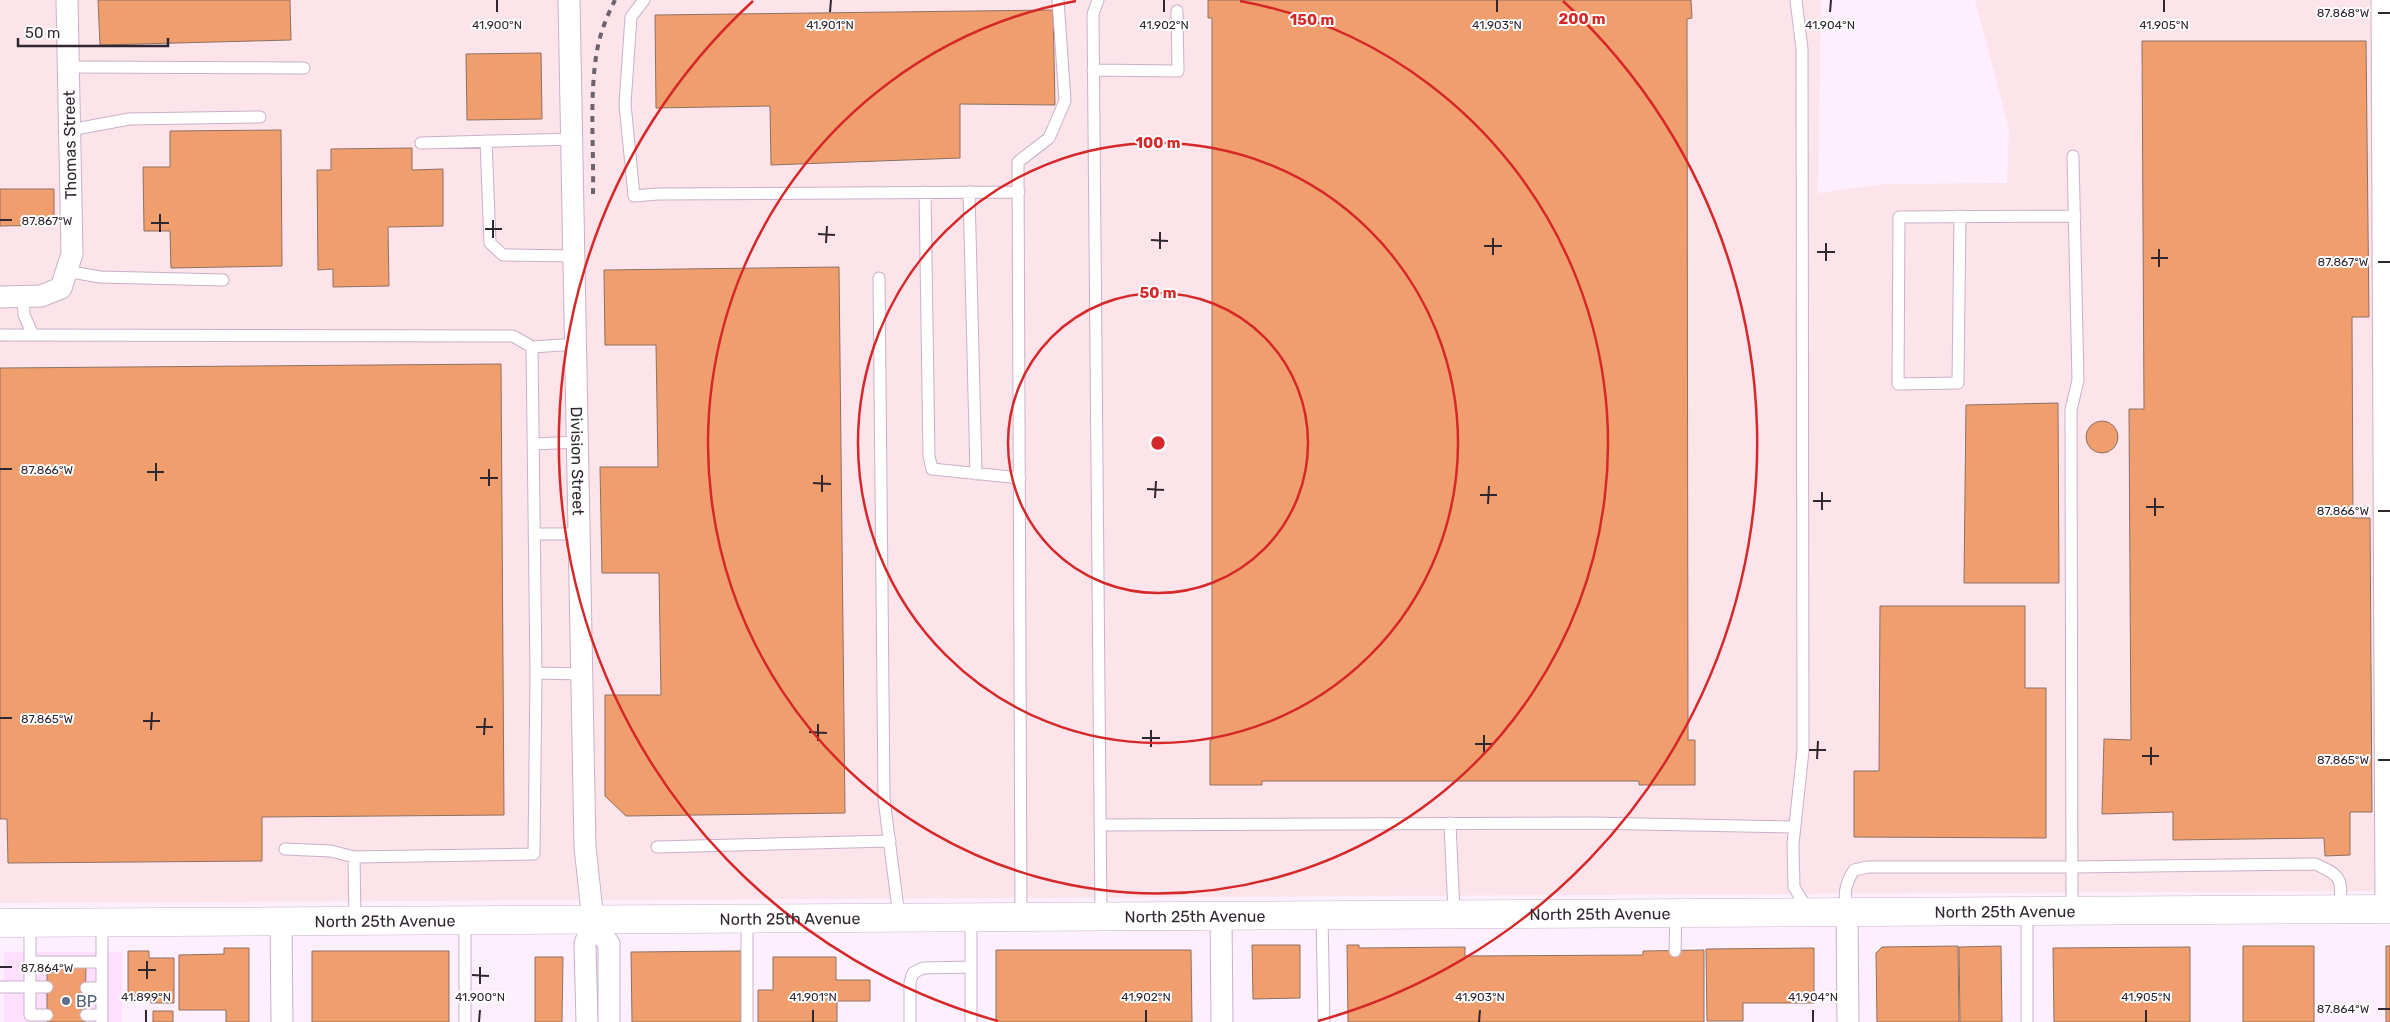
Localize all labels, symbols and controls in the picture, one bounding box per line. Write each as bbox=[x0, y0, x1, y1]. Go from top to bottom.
text: 87.868°W bbox=[2317, 6, 2370, 20]
text: 200 m bbox=[1558, 10, 1606, 28]
text: 150 m bbox=[1290, 11, 1334, 29]
scale bar bbox=[18, 15, 168, 47]
text: 41.900°N bbox=[472, 18, 522, 32]
text: 41.901°N bbox=[806, 18, 854, 32]
text: 41.902°N bbox=[1139, 18, 1189, 32]
text: 41.903°N bbox=[1472, 18, 1522, 32]
text: 41.904°N bbox=[1805, 18, 1855, 32]
text: 41.905°N bbox=[2139, 18, 2189, 32]
text: 50 m bbox=[25, 24, 60, 42]
street label: Thomas Street bbox=[60, 90, 80, 200]
text: 100 m bbox=[1136, 134, 1180, 152]
text: 87.867°W bbox=[22, 214, 73, 228]
text: 87.867°W bbox=[2318, 255, 2369, 269]
text: 50 m bbox=[1140, 284, 1176, 302]
street label: Division Street bbox=[567, 406, 588, 516]
centre of rings bbox=[1149, 434, 1167, 452]
text: 87.866°W bbox=[21, 463, 74, 477]
text: 87.866°W bbox=[2317, 504, 2370, 518]
text: 87.865°W bbox=[21, 712, 73, 726]
text: 87.865°W bbox=[2317, 753, 2369, 767]
street label: North 25th Avenue bbox=[1934, 901, 2075, 921]
street label: North 25th Avenue bbox=[1529, 904, 1670, 924]
street label: North 25th Avenue bbox=[1124, 906, 1266, 926]
street label: North 25th Avenue bbox=[719, 908, 861, 928]
street label: North 25th Avenue bbox=[315, 911, 456, 931]
text: 87.864°W bbox=[21, 961, 74, 975]
text: 41.899°N bbox=[121, 990, 171, 1004]
text: 41.900°N bbox=[455, 990, 505, 1004]
text: 41.901°N bbox=[789, 990, 837, 1004]
text: 41.902°N bbox=[1121, 990, 1171, 1004]
text: 41.903°N bbox=[1455, 990, 1505, 1004]
text: 41.904°N bbox=[1788, 990, 1838, 1004]
text: 41.905°N bbox=[2121, 990, 2171, 1004]
place label: BP bbox=[76, 992, 97, 1011]
marker: BP bbox=[60, 995, 72, 1007]
text: 87.864°W bbox=[2317, 1002, 2370, 1016]

